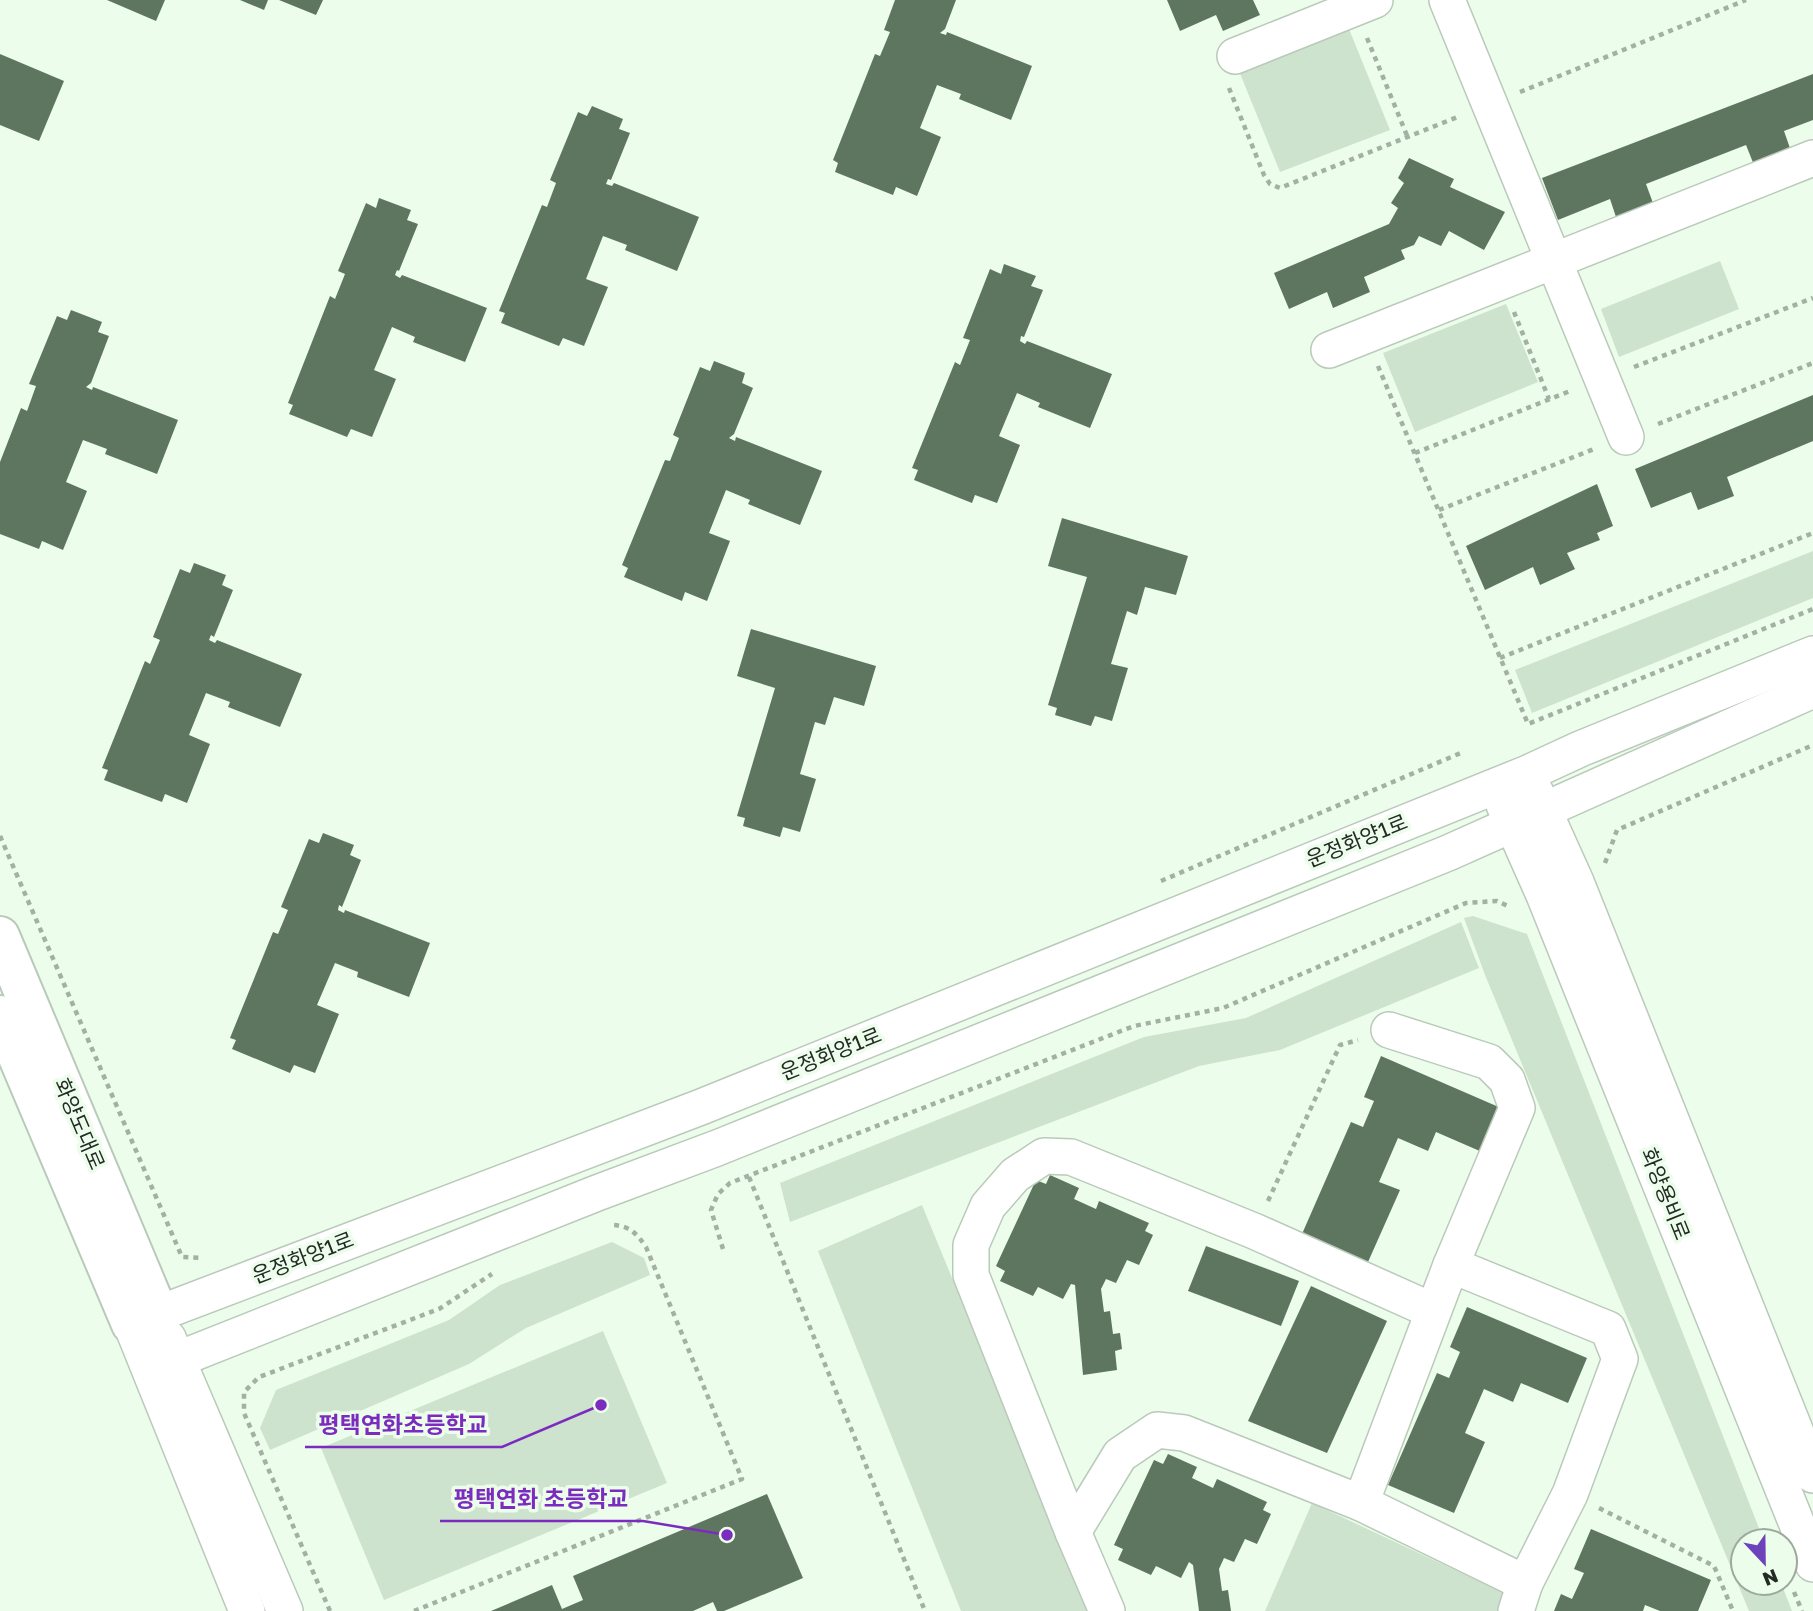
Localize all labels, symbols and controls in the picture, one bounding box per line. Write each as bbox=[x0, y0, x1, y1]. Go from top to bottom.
street label: 운정화양1로 bbox=[1302, 808, 1411, 872]
street label: 운정화양1로 bbox=[776, 1021, 885, 1085]
street label: 화양도대로 bbox=[49, 1074, 111, 1173]
street label: 화양용비로 bbox=[1636, 1144, 1696, 1243]
street label: 운정화양1로 bbox=[248, 1226, 357, 1288]
callout: 평택연화초등학교 bbox=[305, 1403, 502, 1447]
text: 평택연화초등학교 bbox=[318, 1410, 488, 1438]
callout: 평택연화 초등학교 bbox=[440, 1477, 643, 1521]
text: 평택연화 초등학교 bbox=[453, 1484, 629, 1512]
north arrow bbox=[1729, 1527, 1799, 1597]
text: N bbox=[1760, 1565, 1782, 1592]

